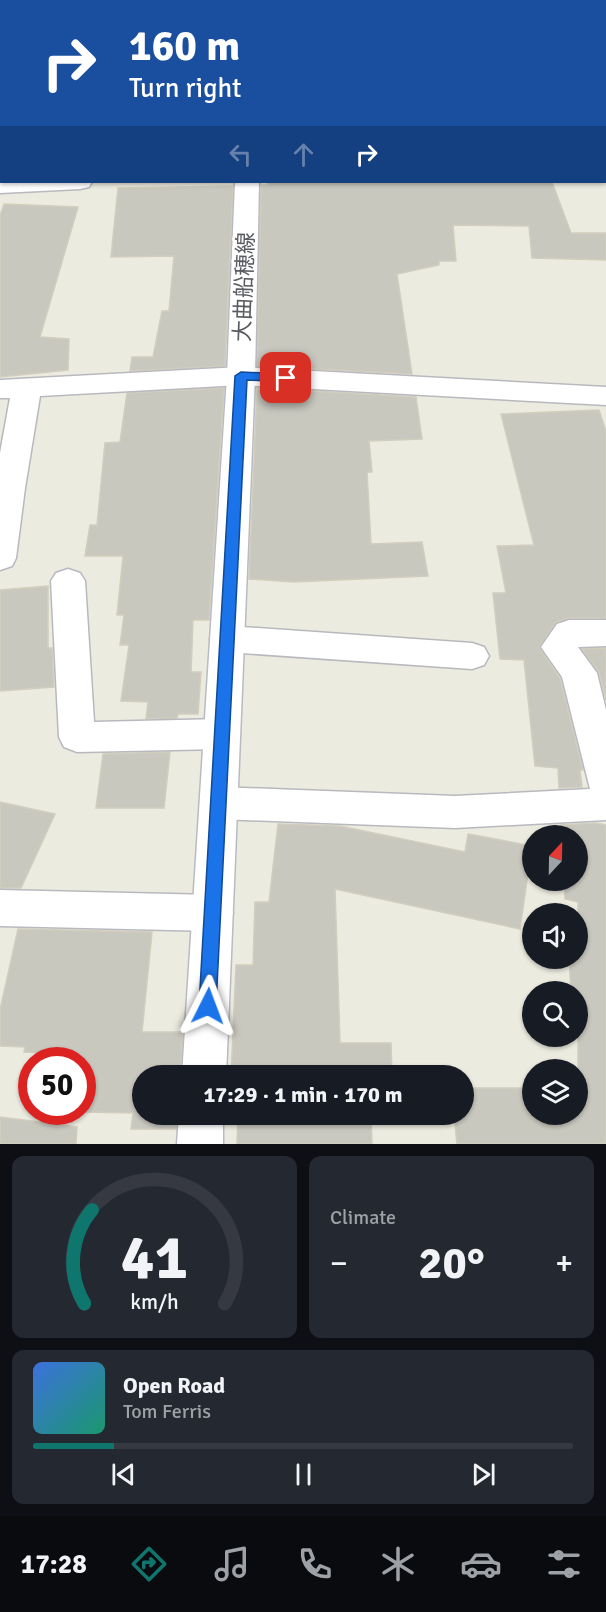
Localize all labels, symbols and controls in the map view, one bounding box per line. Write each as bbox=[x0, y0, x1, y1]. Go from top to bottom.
text: 160 m bbox=[129, 21, 240, 72]
icon: right bbox=[30, 24, 108, 102]
text: Turn right bbox=[129, 72, 242, 105]
icon: left bbox=[224, 138, 257, 171]
icon: ahead bbox=[287, 138, 320, 171]
icon: right bbox=[350, 138, 383, 171]
street label: 大曲船穂線 bbox=[229, 232, 259, 342]
pin bbox=[260, 352, 311, 403]
icon: arrive bbox=[269, 361, 302, 394]
north arrow bbox=[522, 825, 588, 891]
map controls bbox=[522, 825, 588, 1125]
button: sound bbox=[522, 903, 588, 969]
position arrow bbox=[176, 974, 240, 1038]
button: search bbox=[522, 981, 588, 1047]
speed limit sign: 50 bbox=[18, 1047, 96, 1125]
button: layers bbox=[522, 1059, 588, 1125]
text: 17:29 · 1 min · 170 m bbox=[203, 1081, 403, 1108]
text: Climate bbox=[330, 1205, 396, 1230]
text: 41 bbox=[121, 1219, 188, 1296]
text: 20° bbox=[418, 1236, 485, 1291]
text: − bbox=[330, 1243, 348, 1284]
text: + bbox=[555, 1243, 573, 1284]
text: km/h bbox=[130, 1289, 179, 1315]
text: Open Road bbox=[123, 1372, 225, 1399]
text: Tom Ferris bbox=[123, 1399, 211, 1424]
icon: previous bbox=[107, 1458, 140, 1491]
icon: pause bbox=[287, 1458, 320, 1491]
icon: next bbox=[467, 1458, 500, 1491]
icon: directions bbox=[128, 1543, 170, 1585]
icon: music bbox=[211, 1543, 253, 1585]
icon: phone bbox=[294, 1543, 336, 1585]
icon: climate bbox=[377, 1543, 419, 1585]
icon: car bbox=[460, 1543, 502, 1585]
icon: filters bbox=[543, 1543, 585, 1585]
text: 17:28 bbox=[21, 1548, 87, 1581]

